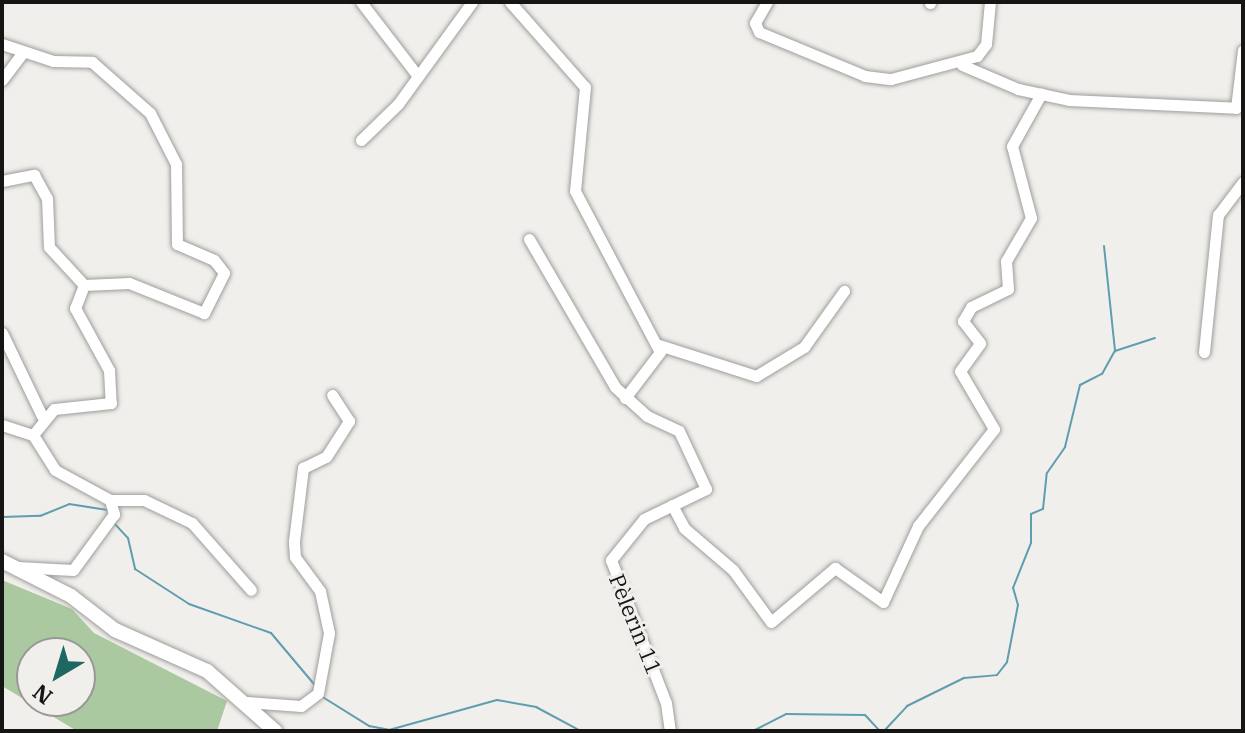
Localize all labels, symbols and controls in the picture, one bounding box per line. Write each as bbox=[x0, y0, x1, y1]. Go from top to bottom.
street label: Pèlerin 11 bbox=[604, 570, 668, 678]
north arrow bbox=[16, 637, 96, 717]
text: N bbox=[26, 678, 58, 712]

